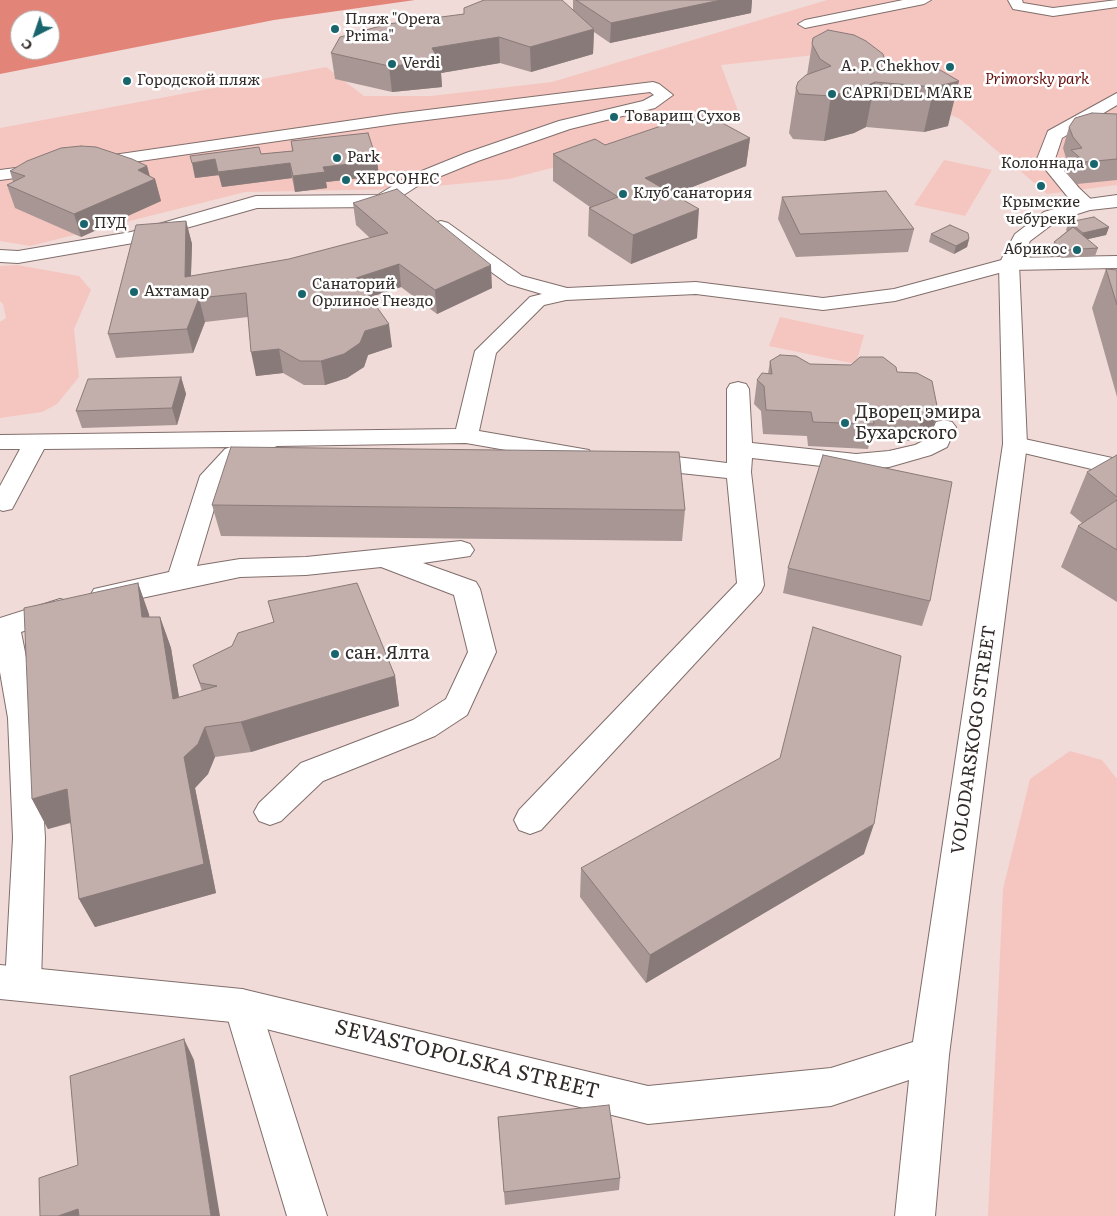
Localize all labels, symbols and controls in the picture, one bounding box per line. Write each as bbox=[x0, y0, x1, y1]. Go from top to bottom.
north arrow bbox=[10, 10, 60, 60]
place label: Пляж "Opera Prima" bbox=[345, 11, 441, 46]
marker: Пляж "Opera Prima" bbox=[329, 23, 341, 35]
text: С bbox=[16, 35, 36, 56]
place label: Verdi bbox=[402, 55, 440, 73]
marker: Verdi bbox=[386, 58, 398, 70]
place label: A. P. Chekhov bbox=[841, 58, 940, 76]
marker: A. P. Chekhov bbox=[944, 61, 956, 73]
park label: Primorsky park bbox=[985, 71, 1089, 89]
place label: Городской пляж bbox=[137, 72, 260, 90]
marker: Городской пляж bbox=[121, 75, 133, 87]
place label: CAPRI DEL MARE bbox=[842, 85, 972, 103]
marker: CAPRI DEL MARE bbox=[826, 88, 838, 100]
place label: Товарищ Сухов bbox=[624, 108, 741, 126]
marker: Товарищ Сухов bbox=[608, 111, 620, 123]
place label: Park bbox=[347, 149, 380, 167]
marker: Park bbox=[331, 152, 343, 164]
place label: Колоннада bbox=[1001, 155, 1084, 173]
marker: Колоннада bbox=[1088, 158, 1100, 170]
place label: ХЕРСОНЕС bbox=[356, 171, 440, 189]
marker: ХЕРСОНЕС bbox=[340, 174, 352, 186]
marker: Крымские чебуреки bbox=[1035, 180, 1047, 192]
place label: Клуб санатория bbox=[633, 185, 752, 203]
marker: Клуб санатория bbox=[617, 188, 629, 200]
place label: Крымские чебуреки bbox=[1002, 194, 1080, 229]
place label: ПУД bbox=[94, 215, 127, 233]
marker: ПУД bbox=[78, 218, 90, 230]
place label: Абрикос bbox=[1003, 241, 1067, 259]
marker: Абрикос bbox=[1071, 244, 1083, 256]
place label: Санаторий Орлиное Гнездо bbox=[312, 276, 433, 311]
place label: Ахтамар bbox=[144, 283, 209, 301]
marker: Ахтамар bbox=[128, 286, 140, 298]
marker: Санаторий Орлиное Гнездо bbox=[296, 288, 308, 300]
place label: Дворец эмира Бухарского bbox=[855, 402, 981, 444]
marker: Дворец эмира Бухарского bbox=[839, 417, 851, 429]
street label: VOLODARSKOGO STREET bbox=[947, 624, 1001, 856]
place label: сан. Ялта bbox=[345, 643, 430, 665]
marker: сан. Ялта bbox=[329, 648, 341, 660]
street label: SEVASTOPOLSKA STREET bbox=[332, 1015, 602, 1105]

